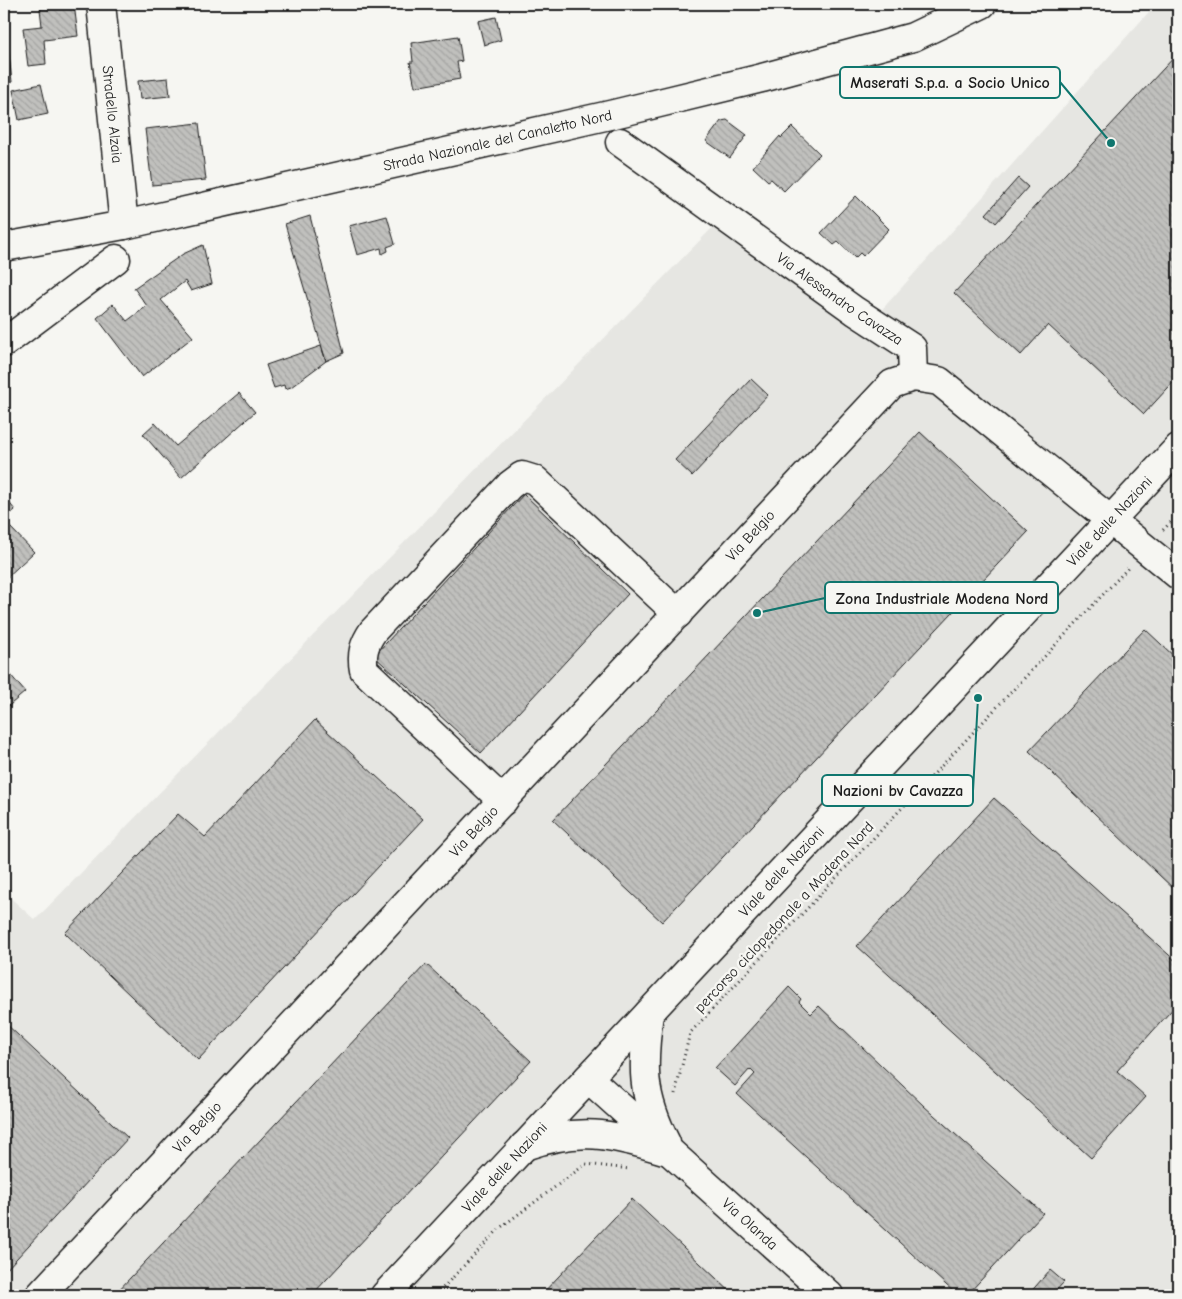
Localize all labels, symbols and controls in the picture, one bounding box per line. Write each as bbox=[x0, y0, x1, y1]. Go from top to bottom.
street label: Stradello Alzaia bbox=[98, 65, 127, 164]
callout: Maserati S.p.a. a Socio Unico bbox=[840, 67, 1060, 98]
text: Maserati S.p.a. a Socio Unico bbox=[850, 74, 1050, 92]
street label: Strada Nazionale del Canaletto Nord bbox=[381, 106, 614, 175]
street label: Via Alessandro Cavazza bbox=[773, 249, 906, 349]
street label: Viale delle Nazioni bbox=[1063, 472, 1156, 570]
street label: Via Belgio bbox=[722, 506, 779, 565]
callout: Zona Industriale Modena Nord bbox=[825, 582, 1058, 613]
text: Zona Industriale Modena Nord bbox=[836, 590, 1048, 608]
callout: Nazioni bv Cavazza bbox=[822, 775, 973, 806]
text: Nazioni bv Cavazza bbox=[833, 782, 963, 800]
street label: Via Belgio bbox=[445, 802, 502, 861]
street label: percorso ciclopedonale a Modena Nord bbox=[691, 818, 877, 1016]
street label: Viale delle Nazioni bbox=[735, 823, 828, 920]
street label: Via Belgio bbox=[169, 1098, 225, 1156]
street label: Viale delle Nazioni bbox=[458, 1118, 551, 1216]
street label: Via Olanda bbox=[718, 1194, 782, 1254]

